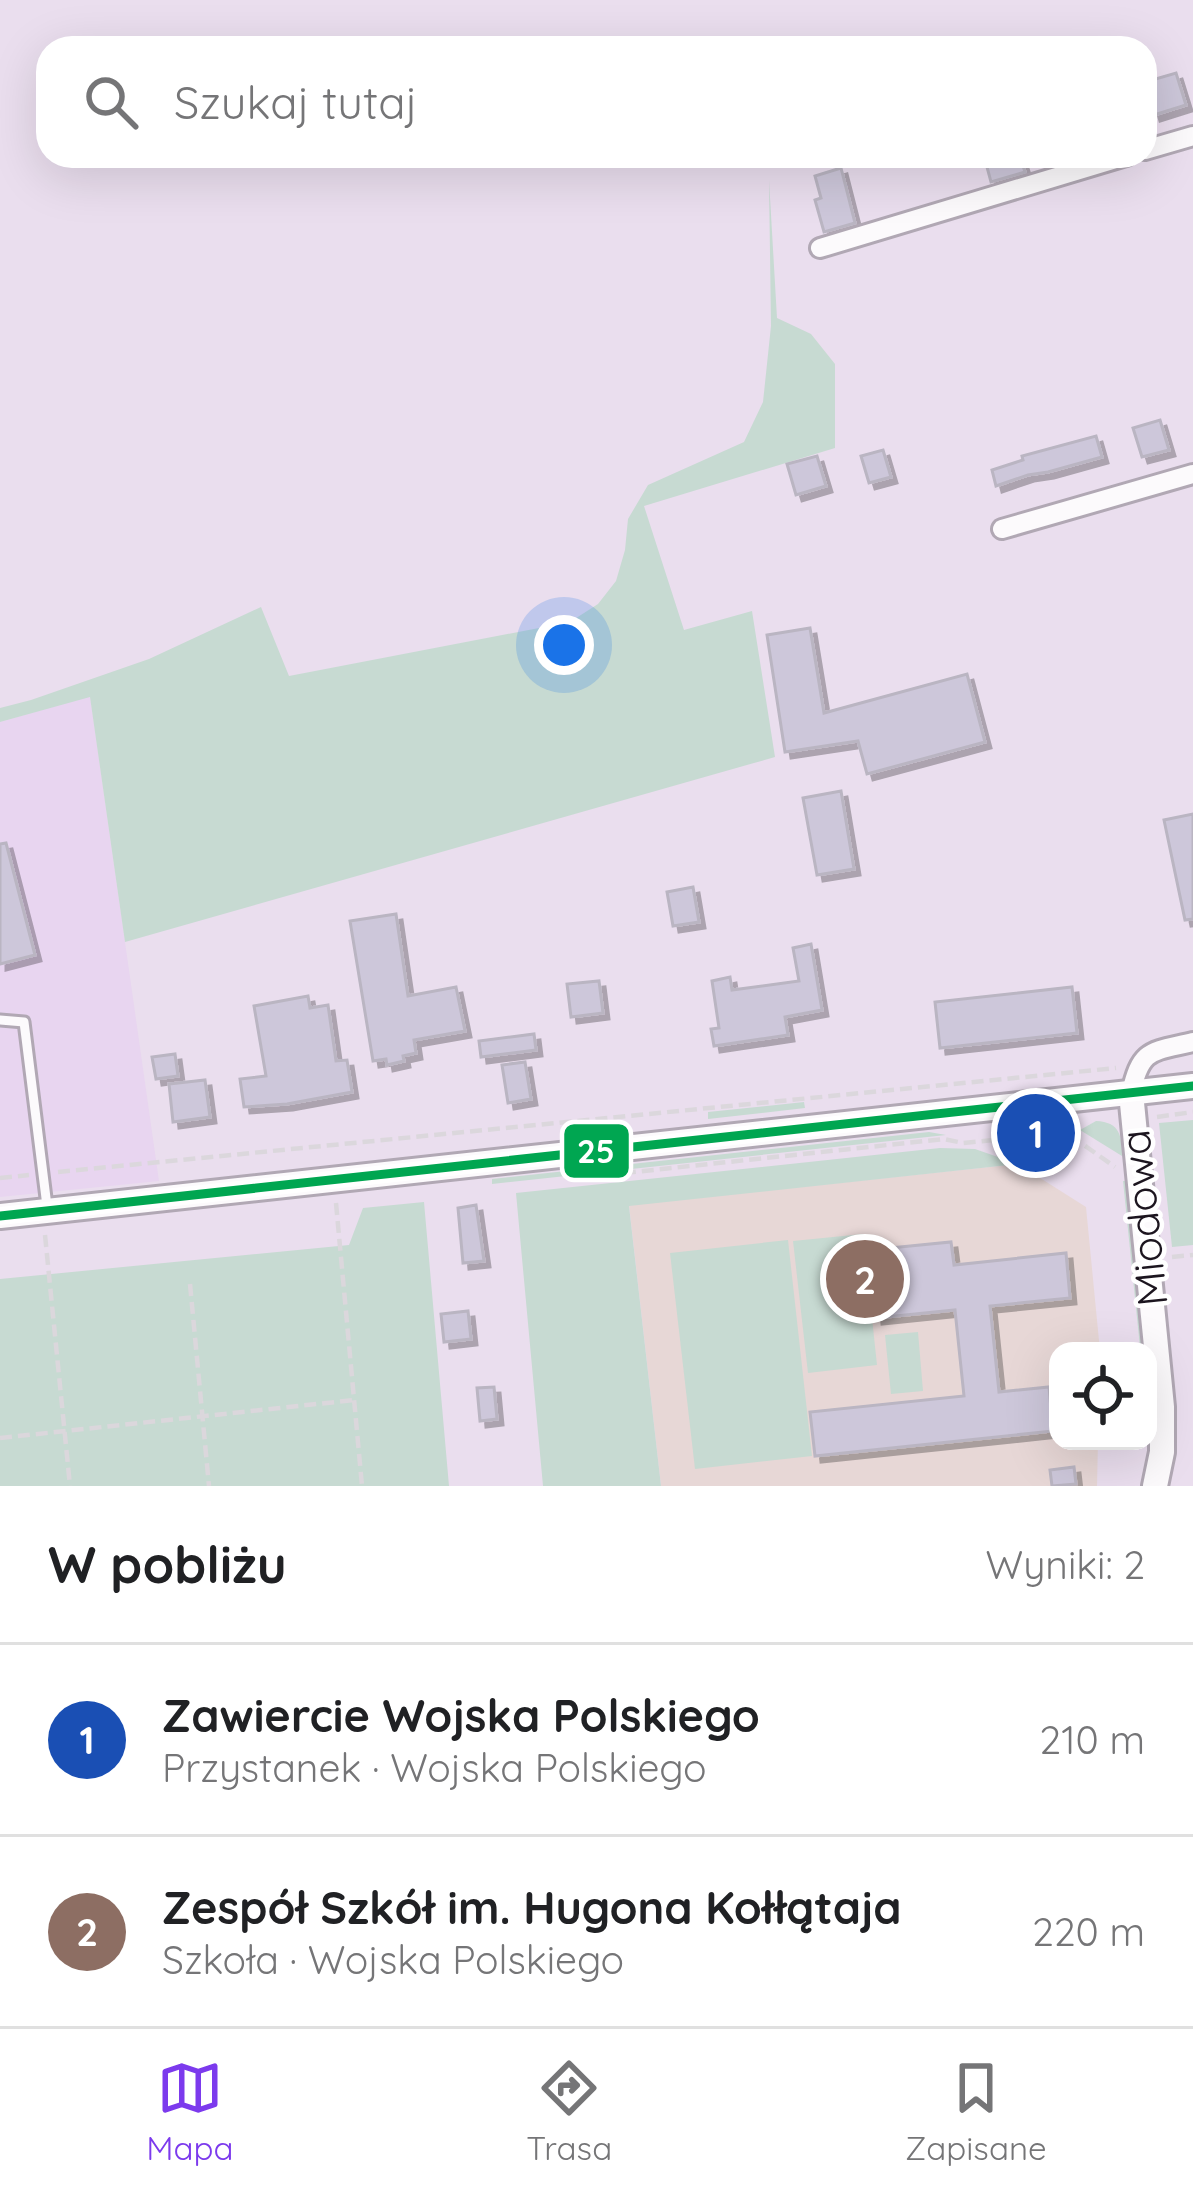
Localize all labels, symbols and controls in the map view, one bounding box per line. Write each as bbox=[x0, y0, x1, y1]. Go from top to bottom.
search box bbox=[36, 36, 1157, 168]
icon: search bbox=[78, 69, 144, 135]
text: Szukaj tutaj bbox=[174, 74, 418, 130]
your location bbox=[534, 615, 594, 675]
pin: 1 bbox=[997, 1088, 1075, 1178]
line badge: 25 bbox=[562, 1122, 631, 1180]
street label: Miodowa bbox=[1107, 1127, 1179, 1309]
text: 25 bbox=[577, 1130, 615, 1171]
pin: 2 bbox=[826, 1234, 904, 1324]
map controls bbox=[1049, 1342, 1157, 1450]
button: locate bbox=[1049, 1342, 1157, 1450]
text: W pobliżu bbox=[48, 1532, 287, 1596]
text: Wyniki: 2 bbox=[986, 1540, 1145, 1589]
text: Zawiercie Wojska Polskiego bbox=[162, 1687, 760, 1743]
text: 1 bbox=[79, 1715, 95, 1764]
text: 210 m bbox=[1040, 1715, 1145, 1764]
text: Przystanek · Wojska Polskiego bbox=[162, 1743, 706, 1792]
text: Zespół Szkół im. Hugona Kołłątaja bbox=[162, 1879, 902, 1935]
text: 2 bbox=[76, 1907, 98, 1956]
text: 220 m bbox=[1032, 1907, 1145, 1956]
text: Szkoła · Wojska Polskiego bbox=[162, 1935, 624, 1984]
tab: Mapa bbox=[146, 2055, 234, 2168]
tab: Trasa bbox=[526, 2055, 612, 2168]
tab: Zapisane bbox=[905, 2055, 1047, 2168]

